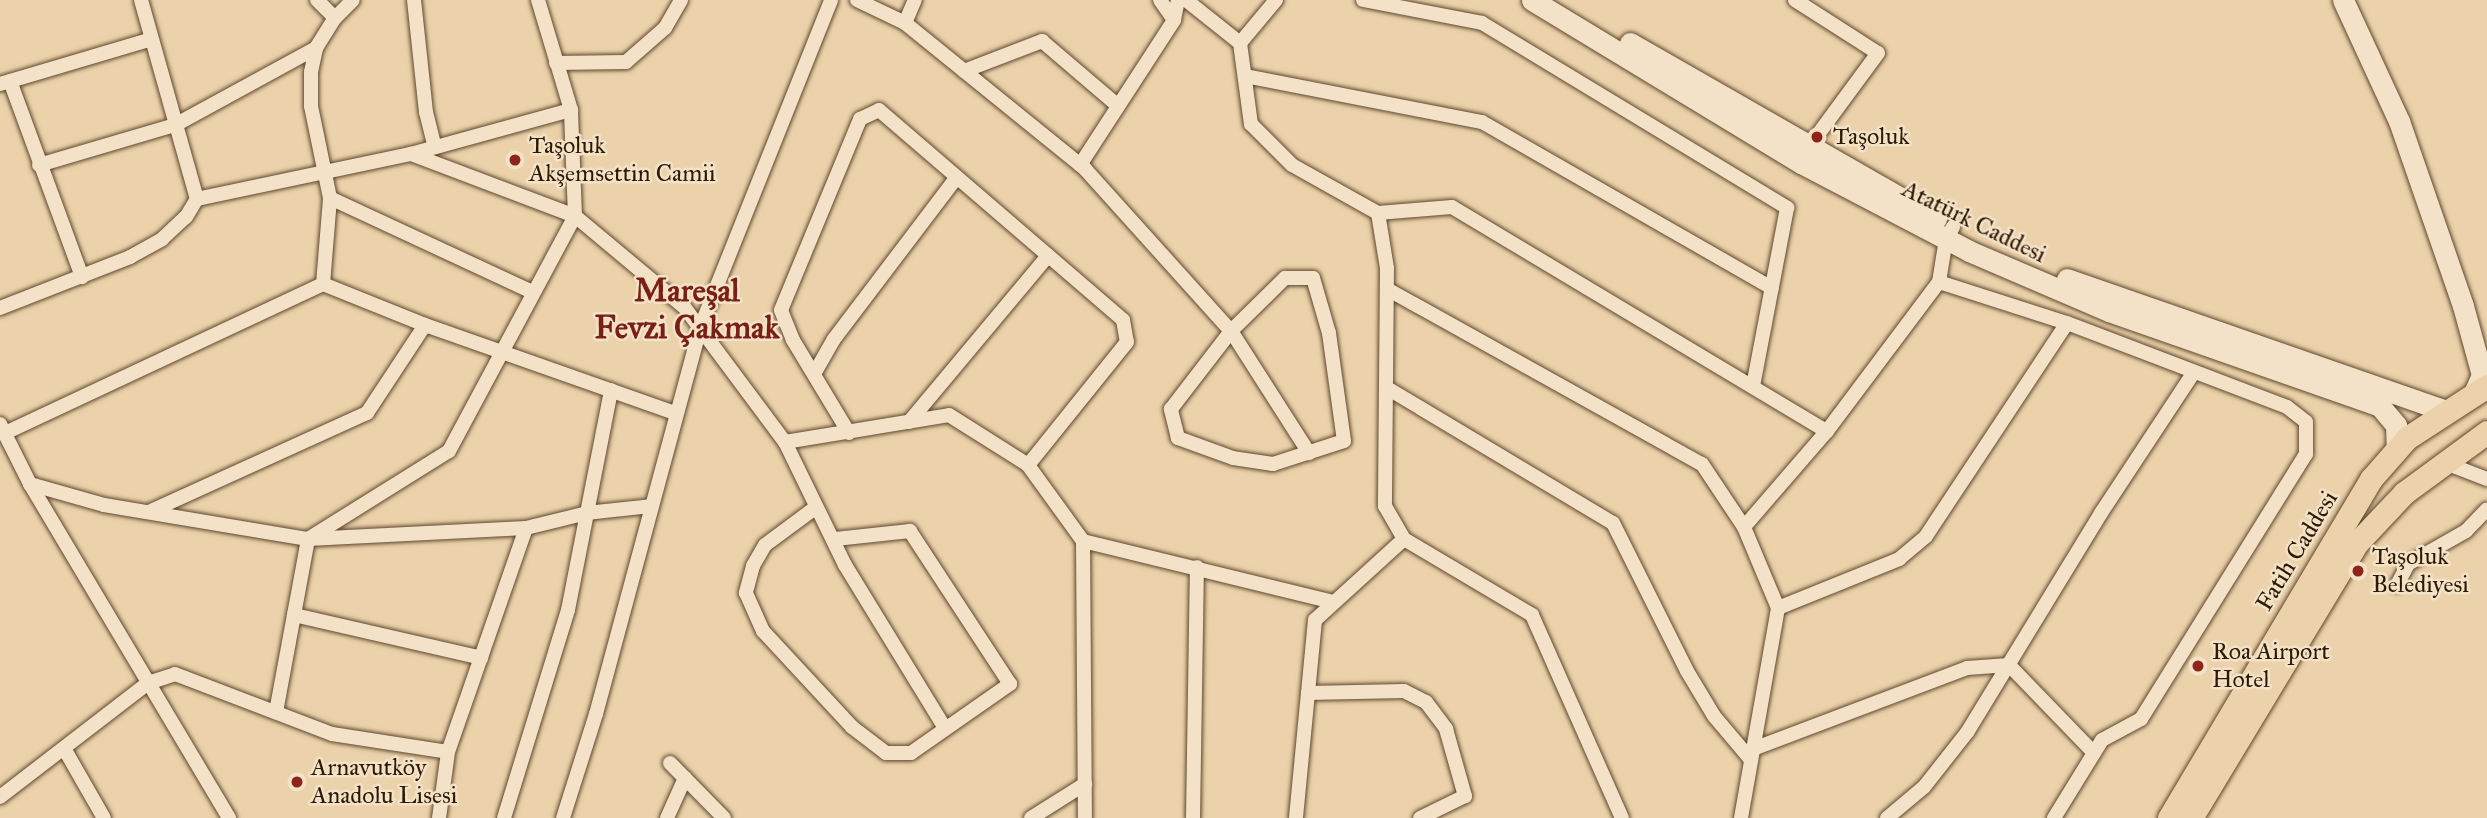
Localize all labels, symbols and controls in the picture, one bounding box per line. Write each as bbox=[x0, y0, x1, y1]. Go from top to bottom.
place label: Taşoluk bbox=[1833, 123, 1909, 151]
marker: Taşoluk bbox=[1807, 127, 1827, 147]
place label: Taşoluk Akşemsettin Camii bbox=[529, 132, 716, 188]
marker: Taşoluk Akşemsettin Camii bbox=[507, 152, 523, 168]
street label: Atatürk Caddesi bbox=[1897, 175, 2051, 269]
district label: Mareşal Fevzi Çakmak bbox=[595, 273, 779, 348]
street label: Fatih Caddesi bbox=[2250, 486, 2344, 616]
place label: Taşoluk Belediyesi bbox=[2372, 543, 2469, 599]
marker: Taşoluk Belediyesi bbox=[2350, 563, 2366, 579]
place label: Roa Airport Hotel bbox=[2212, 638, 2330, 694]
marker: Roa Airport Hotel bbox=[2190, 658, 2206, 674]
place label: Arnavutköy Anadolu Lisesi bbox=[311, 754, 457, 810]
marker: Arnavutköy Anadolu Lisesi bbox=[289, 774, 305, 790]

